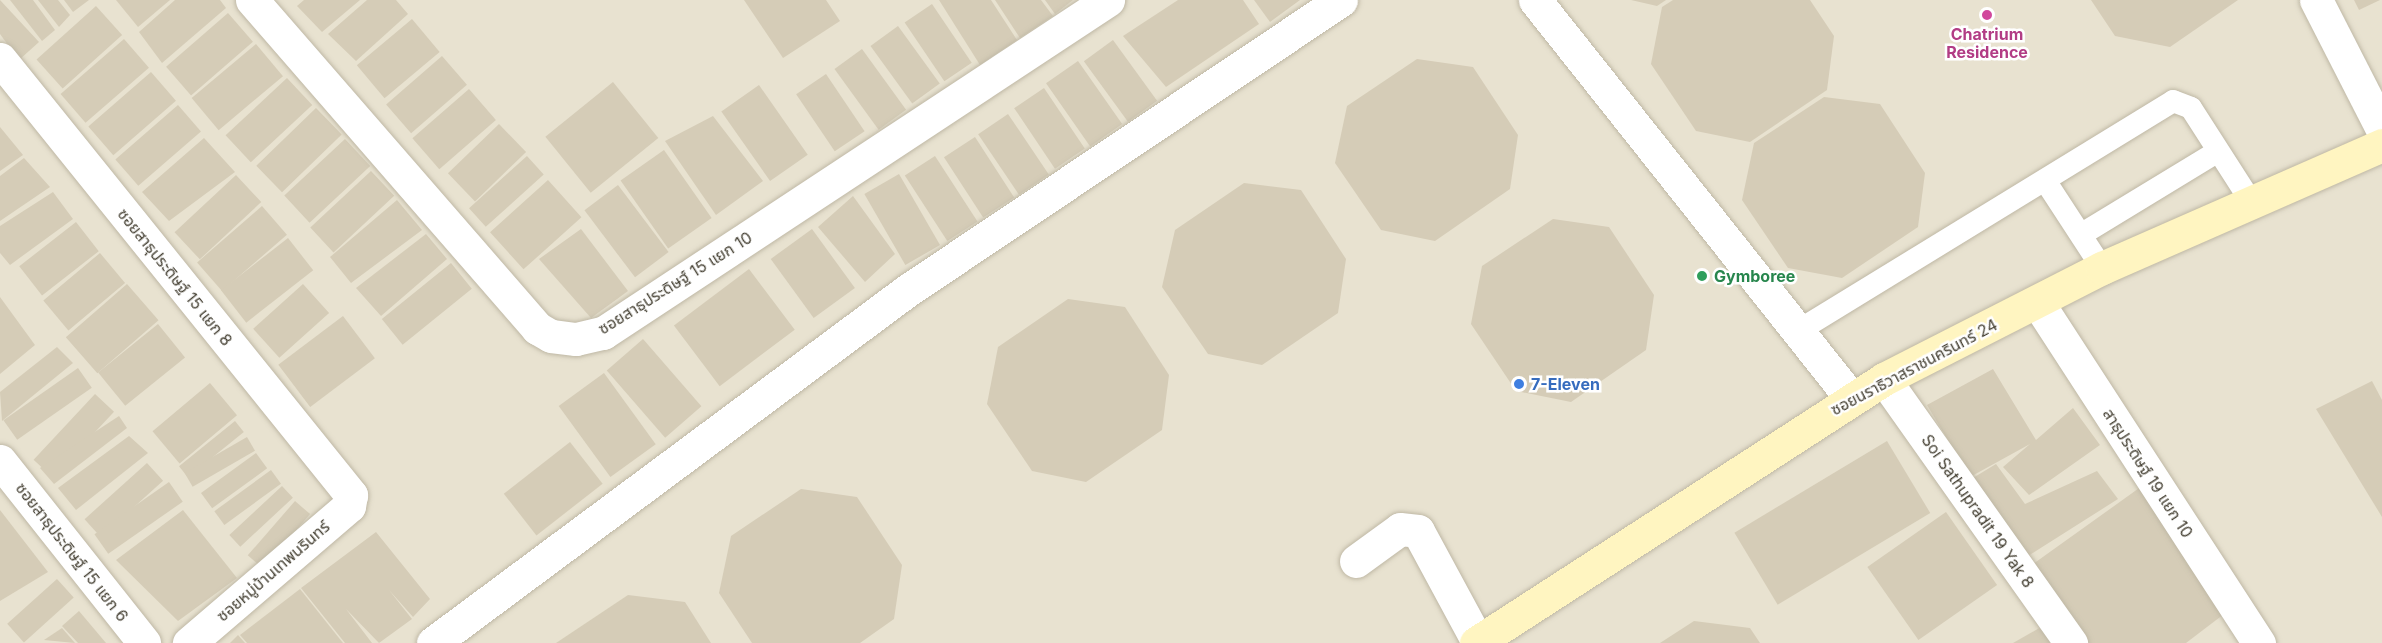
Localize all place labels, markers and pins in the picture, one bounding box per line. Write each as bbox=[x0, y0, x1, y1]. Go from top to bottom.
marker: Chatrium Residence bbox=[1980, 8, 1994, 22]
place label: Chatrium Residence bbox=[1946, 24, 2028, 62]
place label: Gymboree bbox=[1714, 266, 1795, 286]
marker: Gymboree bbox=[1695, 269, 1709, 283]
place label: 7-Eleven bbox=[1531, 374, 1600, 394]
marker: 7-Eleven bbox=[1512, 377, 1526, 391]

